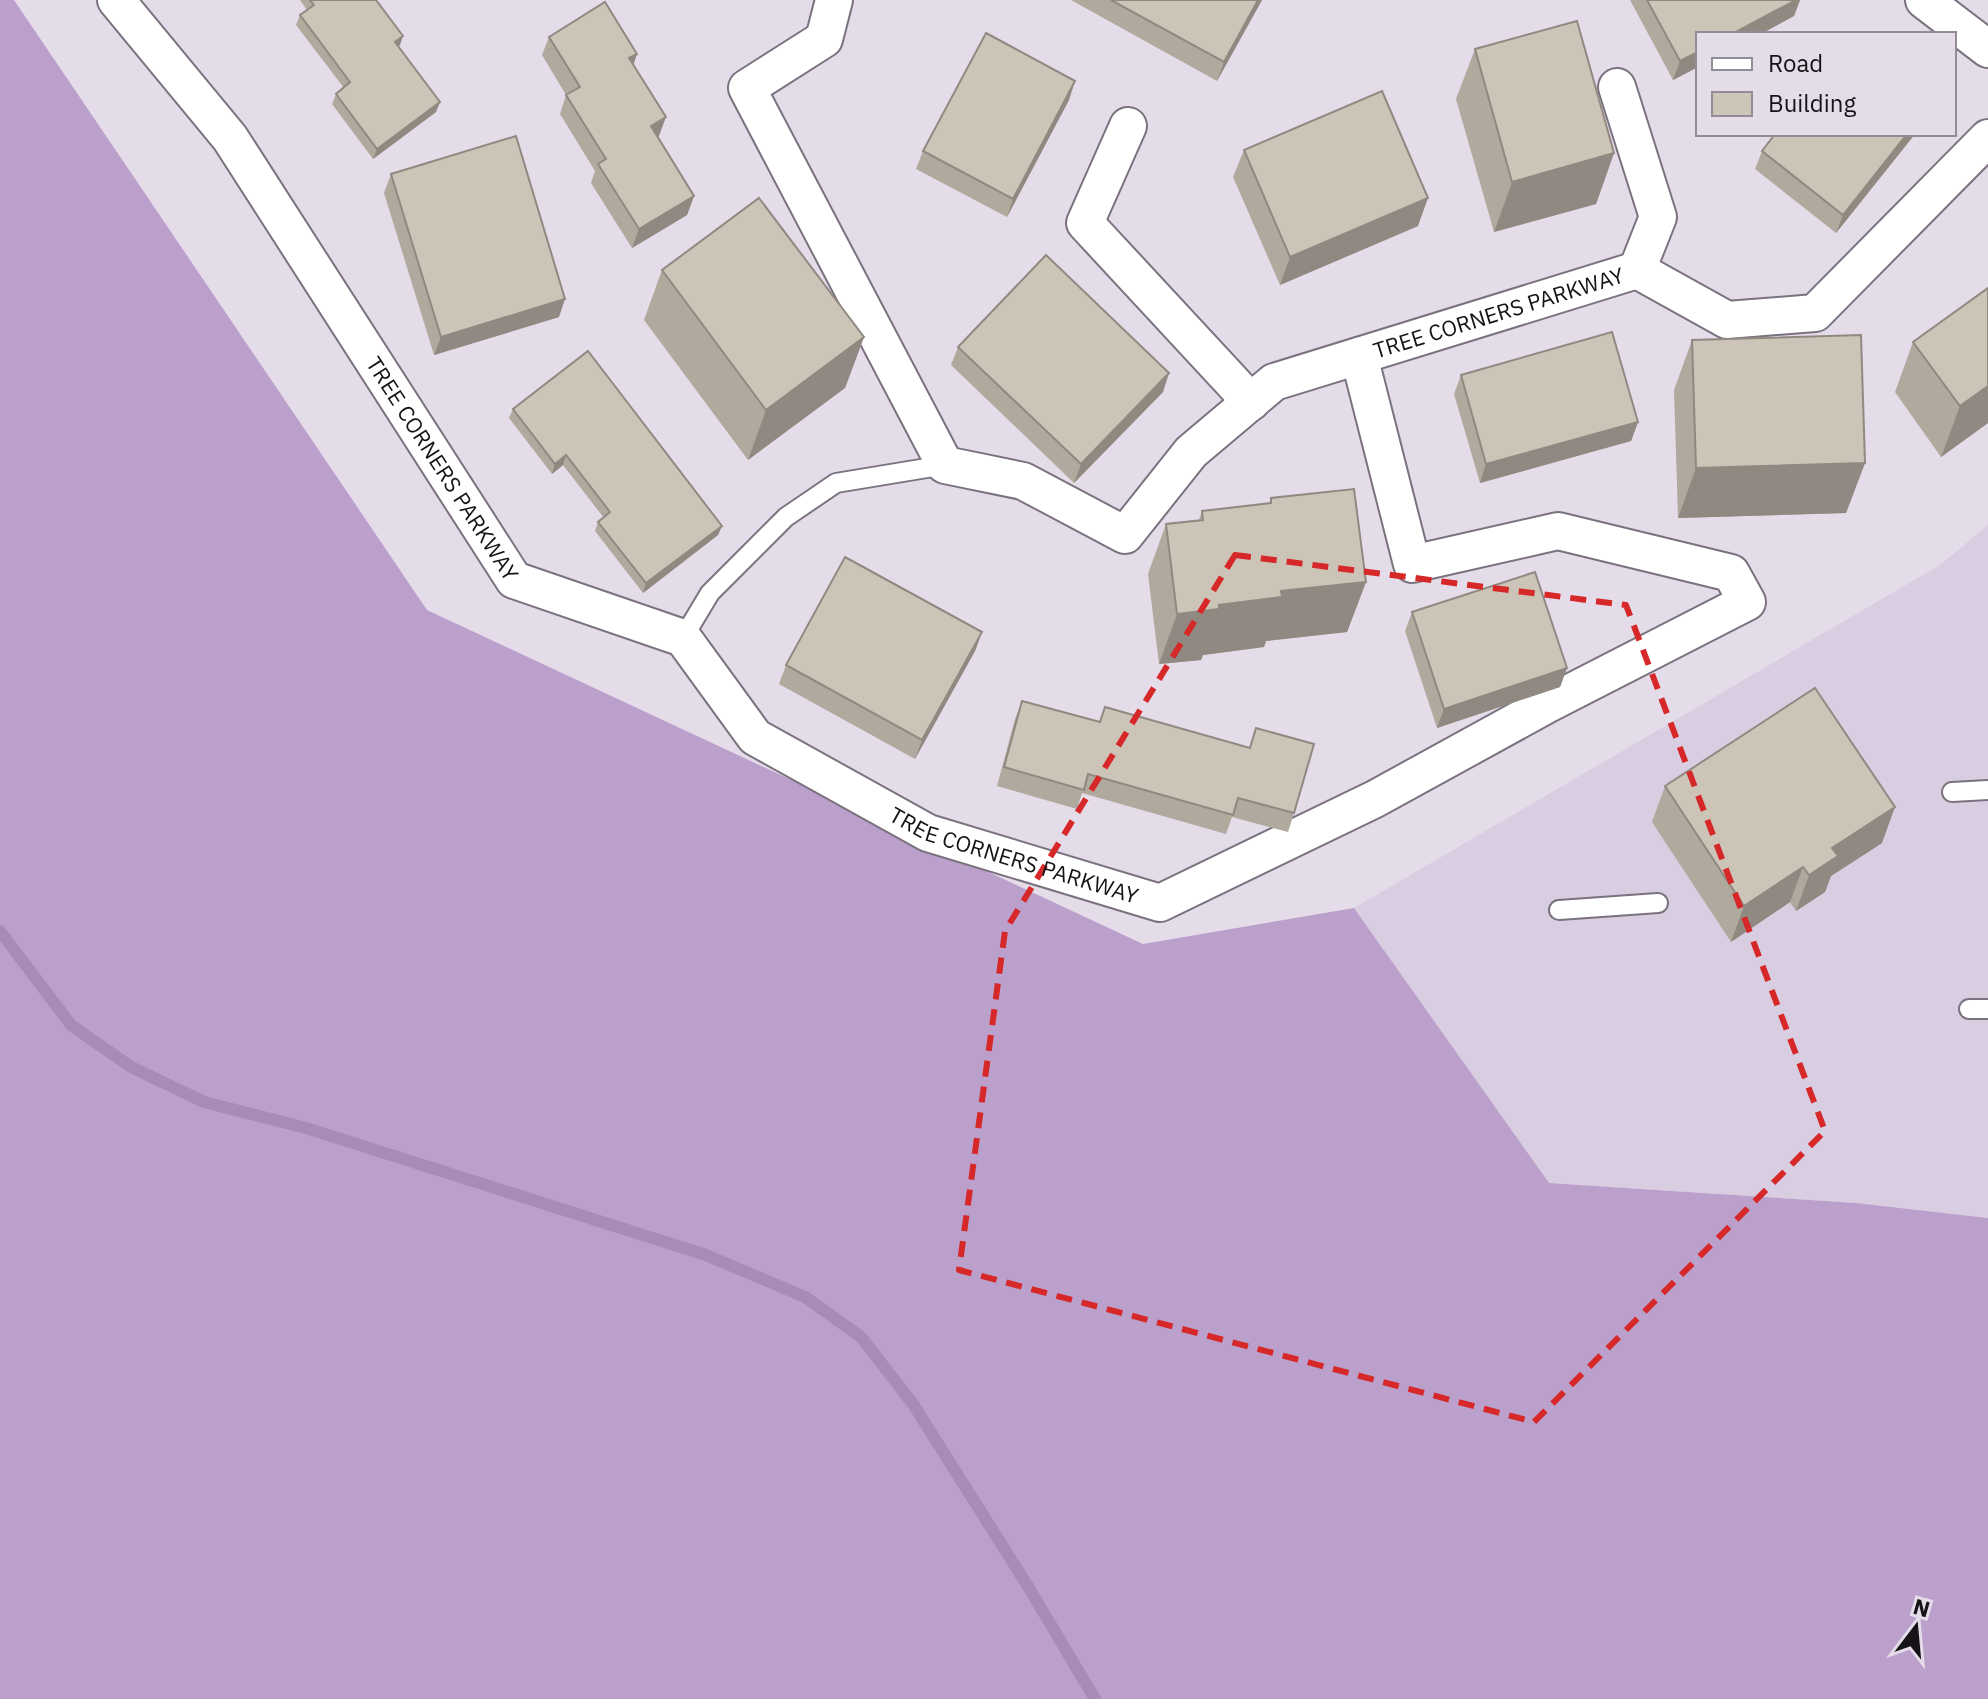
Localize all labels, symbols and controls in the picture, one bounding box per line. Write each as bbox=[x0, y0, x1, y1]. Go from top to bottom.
legend bbox=[1696, 32, 1956, 136]
text: Road bbox=[1768, 47, 1823, 79]
text: Building bbox=[1768, 87, 1856, 119]
street label: TREE CORNERS PARKWAY bbox=[1369, 260, 1627, 365]
street label: TREE CORNERS PARKWAY bbox=[360, 351, 526, 586]
street label: TREE CORNERS PARKWAY bbox=[885, 800, 1142, 910]
north arrow bbox=[1876, 1587, 1956, 1667]
text: N bbox=[1910, 1591, 1933, 1623]

